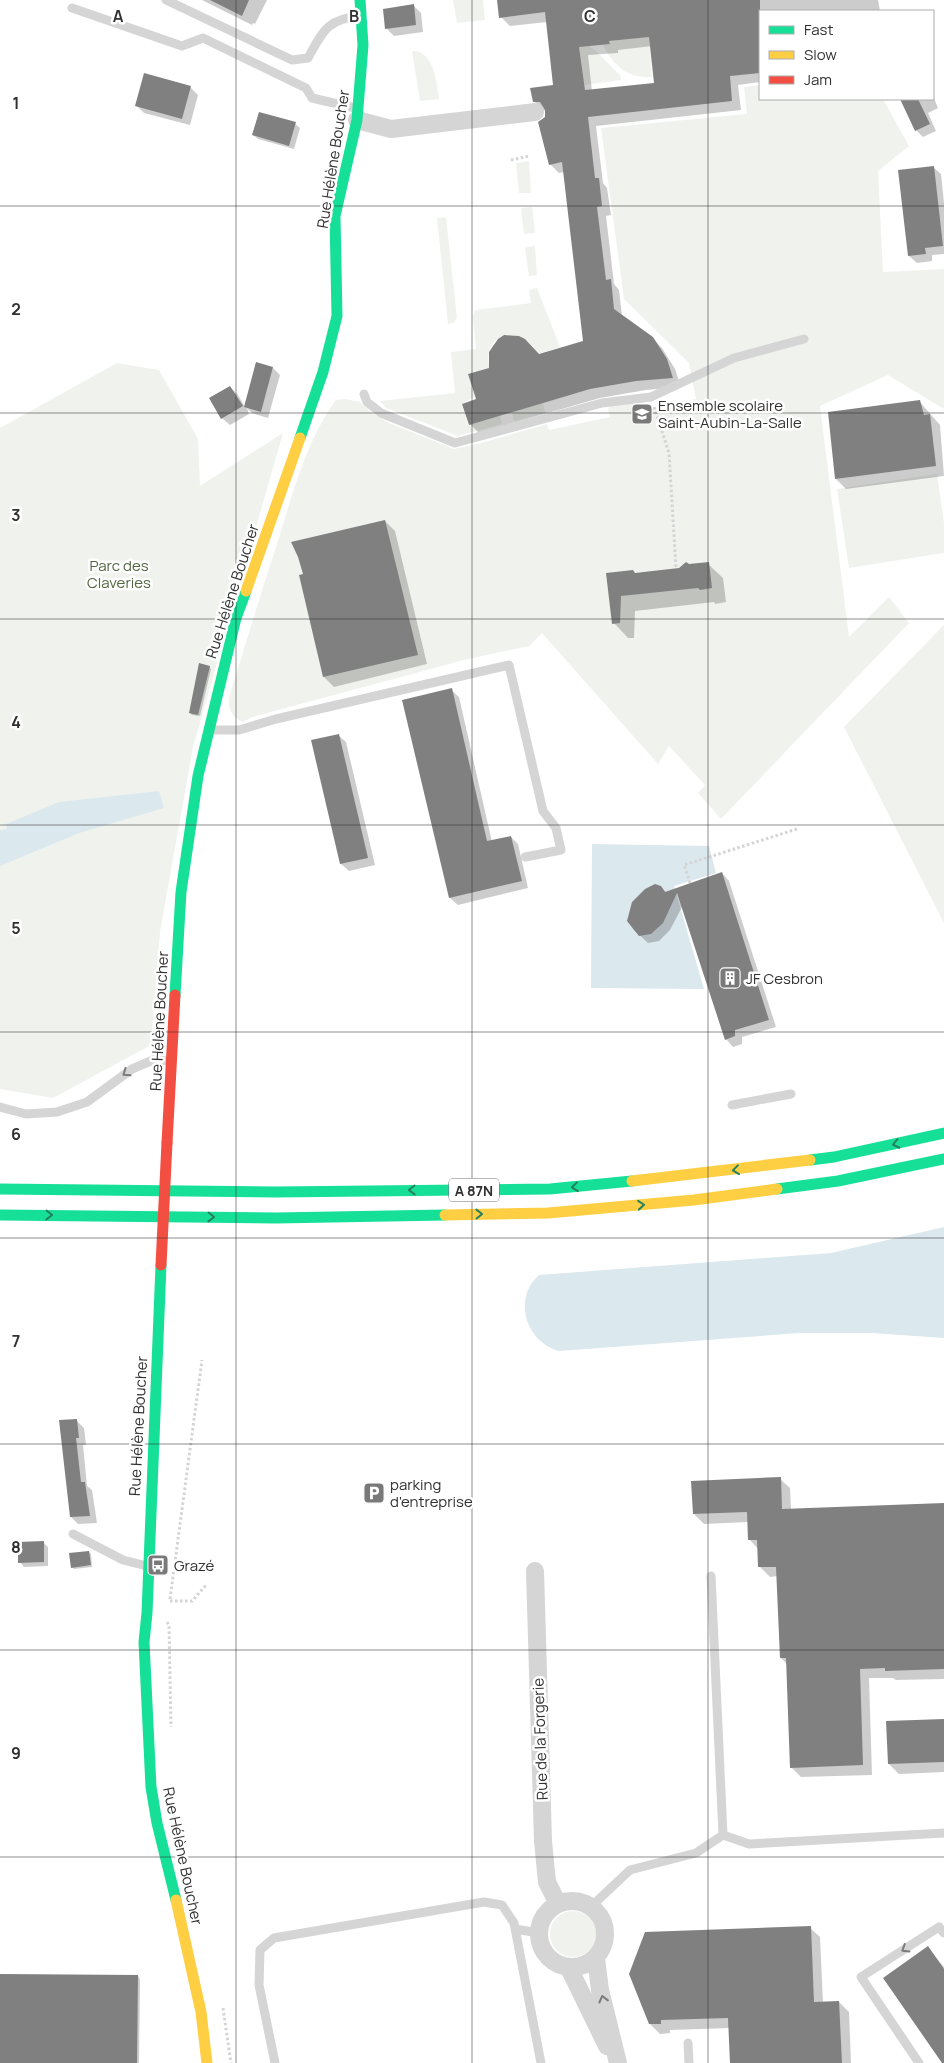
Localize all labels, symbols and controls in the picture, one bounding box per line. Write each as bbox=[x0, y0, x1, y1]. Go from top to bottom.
text: A bbox=[113, 5, 124, 27]
text: B bbox=[349, 5, 359, 27]
text: C bbox=[584, 5, 596, 27]
legend bbox=[759, 10, 934, 100]
text: Fast bbox=[804, 19, 833, 40]
text: Slow bbox=[804, 44, 837, 65]
text: Jam bbox=[804, 69, 832, 90]
street label: Rue Hélène Boucher bbox=[312, 88, 354, 230]
text: 1 bbox=[12, 92, 20, 114]
text: 2 bbox=[11, 298, 21, 320]
place label: Ensemble scolaire Saint-Aubin-La-Salle bbox=[658, 395, 802, 433]
school or university icon: Ensemble scolaire Saint-Aubin-La-Salle bbox=[630, 402, 654, 426]
text: 3 bbox=[11, 504, 21, 526]
street label: Rue Hélène Boucher bbox=[200, 521, 264, 661]
park label: Parc des Claveries bbox=[87, 555, 151, 593]
text: 4 bbox=[11, 711, 21, 733]
text: 5 bbox=[11, 917, 21, 939]
street label: Rue Hélène Boucher bbox=[145, 950, 173, 1092]
building icon: JF Cesbron bbox=[718, 966, 742, 990]
place label: JF Cesbron bbox=[746, 968, 823, 989]
one-way arrow bbox=[122, 1067, 132, 1076]
text: 6 bbox=[11, 1123, 21, 1145]
one-way arrow bbox=[892, 1138, 901, 1149]
one-way arrow bbox=[732, 1164, 740, 1175]
road number: A 87N bbox=[449, 1178, 499, 1202]
one-way arrow bbox=[570, 1181, 578, 1192]
one-way arrow bbox=[408, 1185, 416, 1195]
one-way arrow bbox=[637, 1200, 645, 1211]
one-way arrow bbox=[475, 1209, 483, 1219]
one-way arrow bbox=[45, 1210, 53, 1221]
one-way arrow bbox=[208, 1212, 215, 1222]
text: 7 bbox=[12, 1330, 20, 1352]
street label: Rue Hélène Boucher bbox=[124, 1355, 152, 1497]
place label: parking d'entreprise bbox=[390, 1474, 473, 1512]
parking icon: parking d'entreprise bbox=[362, 1481, 386, 1505]
text: 8 bbox=[11, 1536, 21, 1558]
bus stop icon: Grazé bbox=[146, 1553, 170, 1577]
place label: Grazé bbox=[174, 1555, 215, 1576]
street label: Rue de la Forgerie bbox=[527, 1677, 553, 1800]
text: 9 bbox=[11, 1742, 21, 1764]
street label: Rue Hélène Boucher bbox=[158, 1785, 208, 1927]
one-way arrow bbox=[901, 1943, 910, 1952]
one-way arrow bbox=[598, 1995, 608, 2003]

